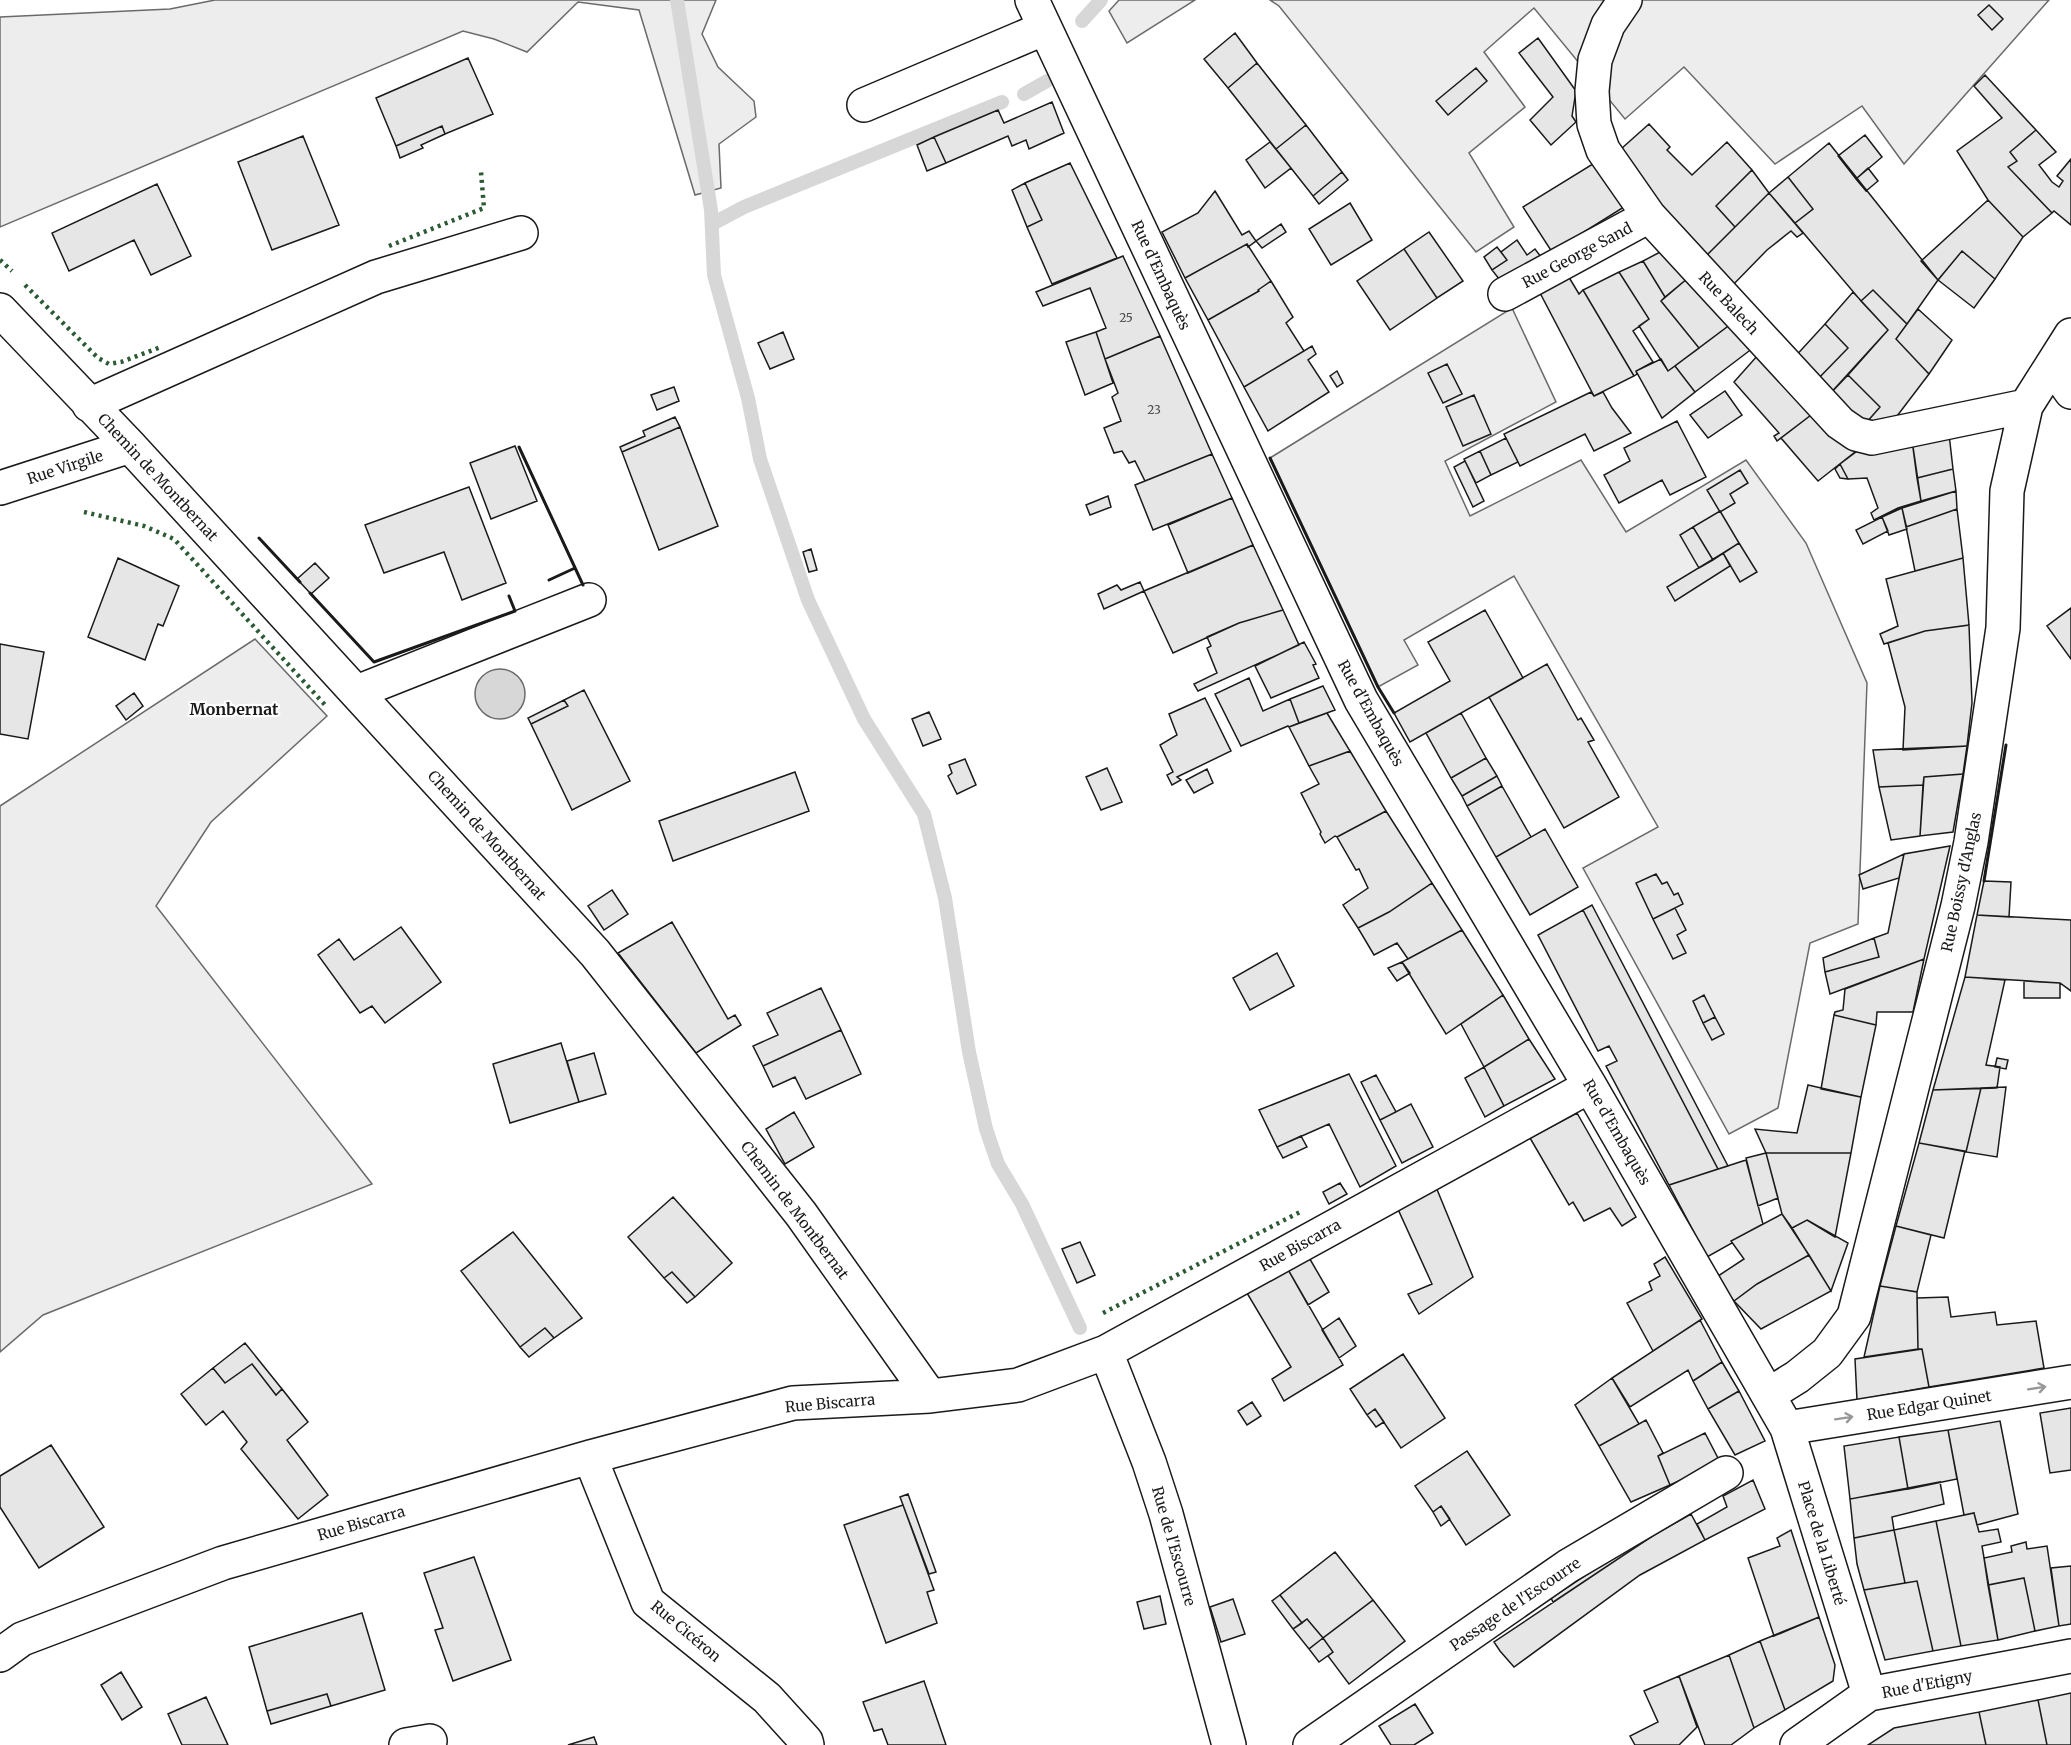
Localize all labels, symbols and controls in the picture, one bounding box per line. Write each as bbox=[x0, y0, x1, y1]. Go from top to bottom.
street label: Rue d'Embaquès bbox=[1127, 217, 1195, 333]
street label: Rue George Sand bbox=[1519, 218, 1635, 292]
street label: Rue Balech bbox=[1695, 267, 1763, 339]
house number: 25 bbox=[1119, 310, 1133, 325]
house number: 23 bbox=[1147, 402, 1161, 417]
street label: Chemin de Montbernat bbox=[94, 409, 222, 545]
street label: Rue Virgile bbox=[25, 446, 106, 488]
street label: Rue d'Embaquès bbox=[1334, 656, 1408, 770]
district label: Monbernat bbox=[190, 699, 279, 719]
street label: Chemin de Montbernat bbox=[424, 766, 550, 904]
street label: Rue Boissy d'Anglas bbox=[1937, 810, 1985, 954]
street label: Rue d'Embaquès bbox=[1579, 1076, 1655, 1188]
street label: Chemin de Montbernat bbox=[737, 1137, 853, 1283]
street label: Rue Biscarra bbox=[1256, 1215, 1344, 1275]
one-way arrow bbox=[2026, 1382, 2046, 1393]
street label: Rue Edgar Quinet bbox=[1865, 1386, 1993, 1424]
street label: Rue Biscarra bbox=[784, 1390, 876, 1416]
one-way arrow bbox=[1834, 1413, 1854, 1424]
street label: Place de la Liberté bbox=[1794, 1479, 1850, 1608]
street label: Rue de l'Escourre bbox=[1148, 1484, 1200, 1608]
street label: Rue Biscarra bbox=[315, 1501, 407, 1545]
street label: Passage de l'Escourre bbox=[1446, 1553, 1584, 1655]
street label: Rue Cicéron bbox=[647, 1596, 725, 1666]
street label: Rue d'Etigny bbox=[1880, 1666, 1974, 1702]

